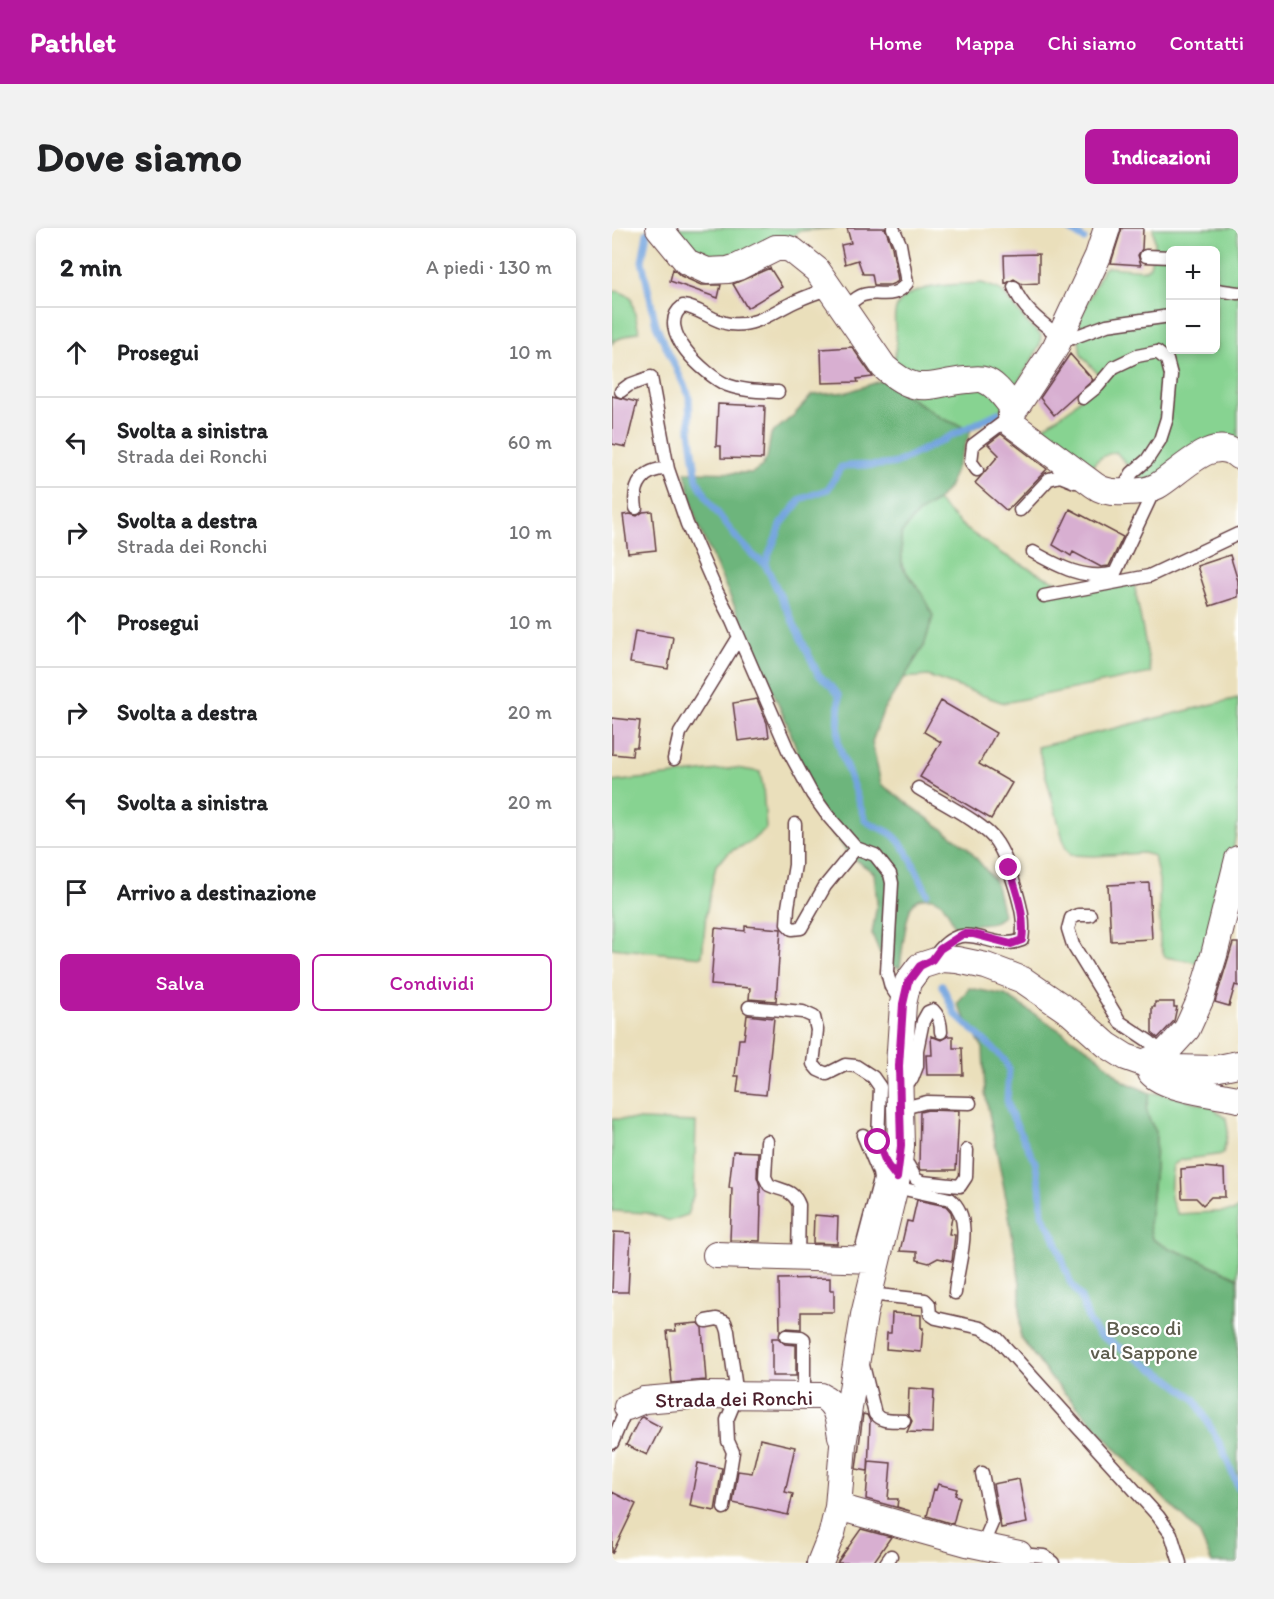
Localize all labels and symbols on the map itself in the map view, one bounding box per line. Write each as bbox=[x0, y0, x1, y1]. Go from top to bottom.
route end bbox=[995, 854, 1021, 880]
route start bbox=[864, 1128, 890, 1154]
park label: Bosco di val Sappone bbox=[1090, 1315, 1198, 1364]
street label: Strada dei Ronchi bbox=[655, 1385, 813, 1412]

